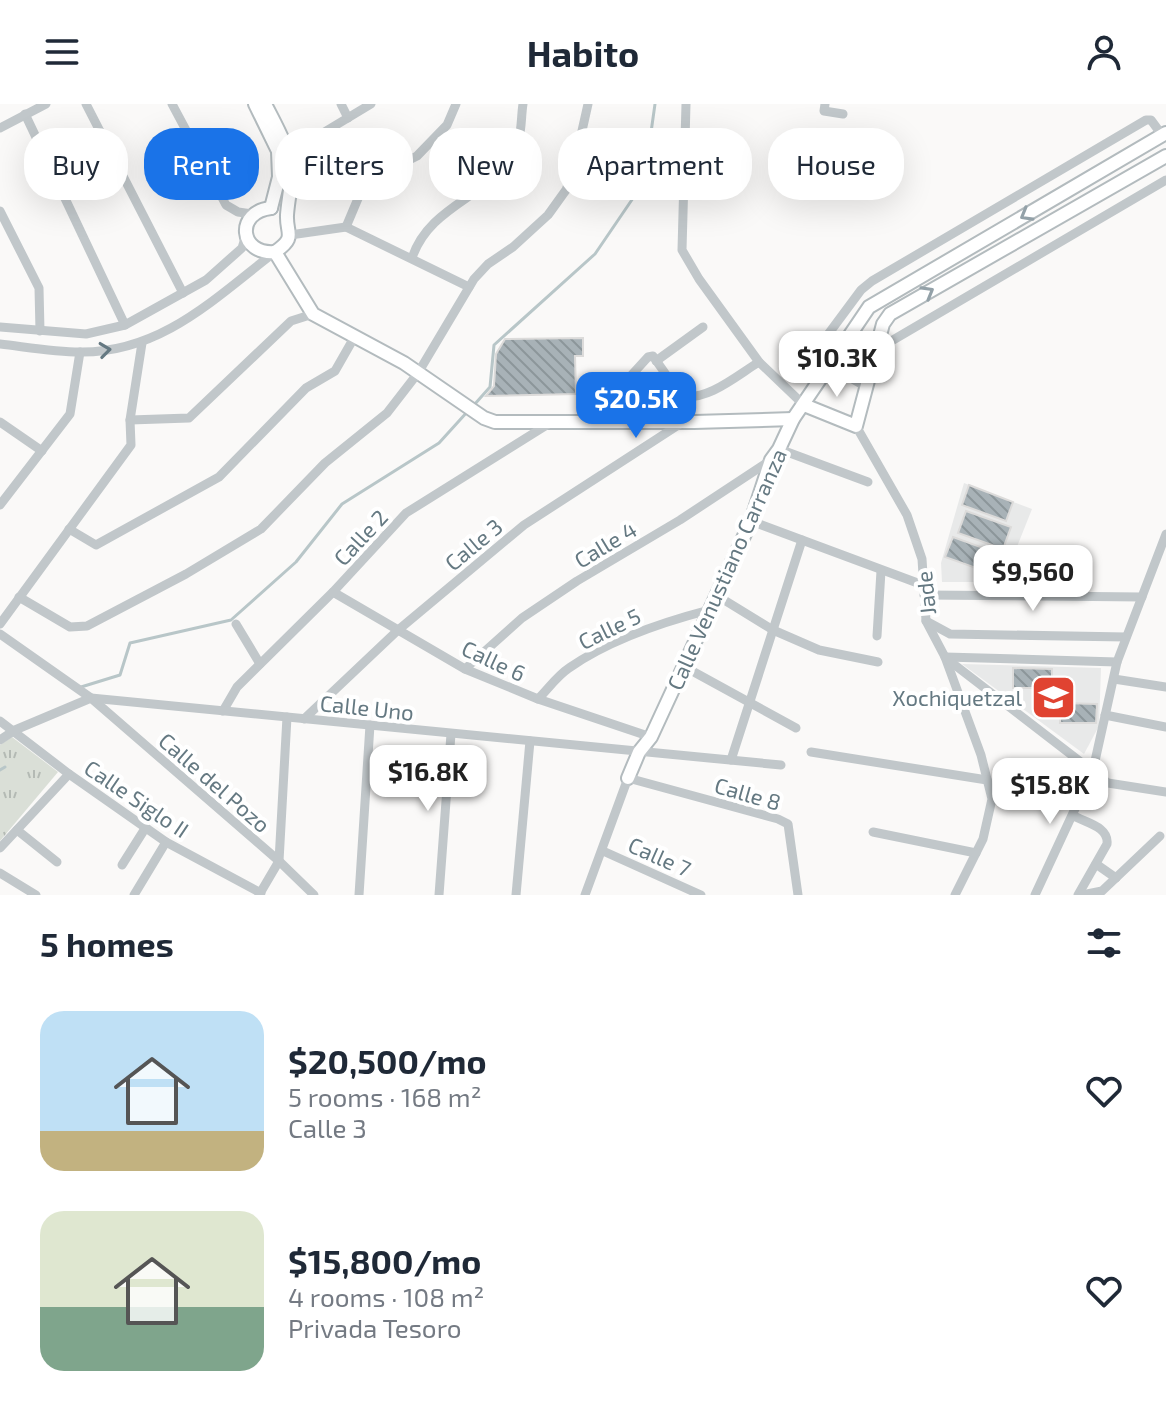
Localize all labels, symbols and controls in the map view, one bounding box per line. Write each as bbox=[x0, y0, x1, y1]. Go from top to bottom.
icon: menu bbox=[40, 30, 84, 74]
icon: person bbox=[1082, 30, 1126, 74]
text: Habito bbox=[527, 31, 639, 74]
chip: Buy bbox=[24, 128, 128, 200]
chip: Rent bbox=[144, 128, 259, 200]
chip: Filters bbox=[275, 128, 413, 200]
chip: New bbox=[429, 128, 542, 200]
chip: Apartment bbox=[558, 128, 752, 200]
chip: House bbox=[768, 128, 904, 200]
one-way arrow bbox=[1020, 205, 1035, 221]
one-way arrow bbox=[920, 286, 934, 302]
pin: $10.3K bbox=[772, 331, 902, 399]
text: $10.3K bbox=[797, 341, 877, 372]
one-way arrow bbox=[99, 342, 112, 359]
pin: $20.5K bbox=[571, 372, 701, 440]
text: $20.5K bbox=[594, 382, 678, 413]
street label: Calle Venustiano Carranza bbox=[661, 444, 791, 694]
street label: Calle 2 bbox=[328, 504, 392, 570]
street label: Calle 3 bbox=[439, 513, 507, 575]
street label: Calle 4 bbox=[569, 515, 641, 573]
pin: $9,560 bbox=[968, 545, 1098, 613]
text: $9,560 bbox=[992, 555, 1074, 586]
street label: Jade bbox=[910, 570, 940, 616]
street label: Calle 5 bbox=[574, 602, 644, 654]
street label: Calle 6 bbox=[458, 634, 530, 686]
school or university icon: Xochiquetzal bbox=[1029, 673, 1077, 721]
place label: Xochiquetzal bbox=[892, 684, 1022, 710]
street label: Calle Uno bbox=[319, 689, 415, 725]
street label: Calle del Pozo bbox=[154, 727, 276, 837]
pin: $16.8K bbox=[363, 745, 493, 813]
street label: Calle Siglo II bbox=[80, 754, 194, 842]
text: $16.8K bbox=[388, 755, 468, 786]
pin: $15.8K bbox=[985, 758, 1115, 826]
text: $15.8K bbox=[1010, 768, 1090, 799]
street label: Calle 8 bbox=[712, 771, 784, 815]
street label: Calle 7 bbox=[625, 831, 695, 881]
icon: filters bbox=[1082, 921, 1126, 965]
text: 5 homes bbox=[40, 923, 174, 964]
text: $20,500/mo bbox=[288, 1040, 487, 1081]
icon: home bbox=[104, 1043, 200, 1139]
icon: heart bbox=[1082, 1069, 1126, 1113]
text: 5 rooms · 168 m² bbox=[288, 1081, 481, 1112]
text: Calle 3 bbox=[288, 1112, 367, 1143]
text: $15,800/mo bbox=[288, 1240, 481, 1281]
icon: home bbox=[104, 1243, 200, 1339]
icon: heart bbox=[1082, 1269, 1126, 1313]
text: 4 rooms · 108 m² bbox=[288, 1281, 484, 1312]
text: Privada Tesoro bbox=[288, 1312, 462, 1343]

